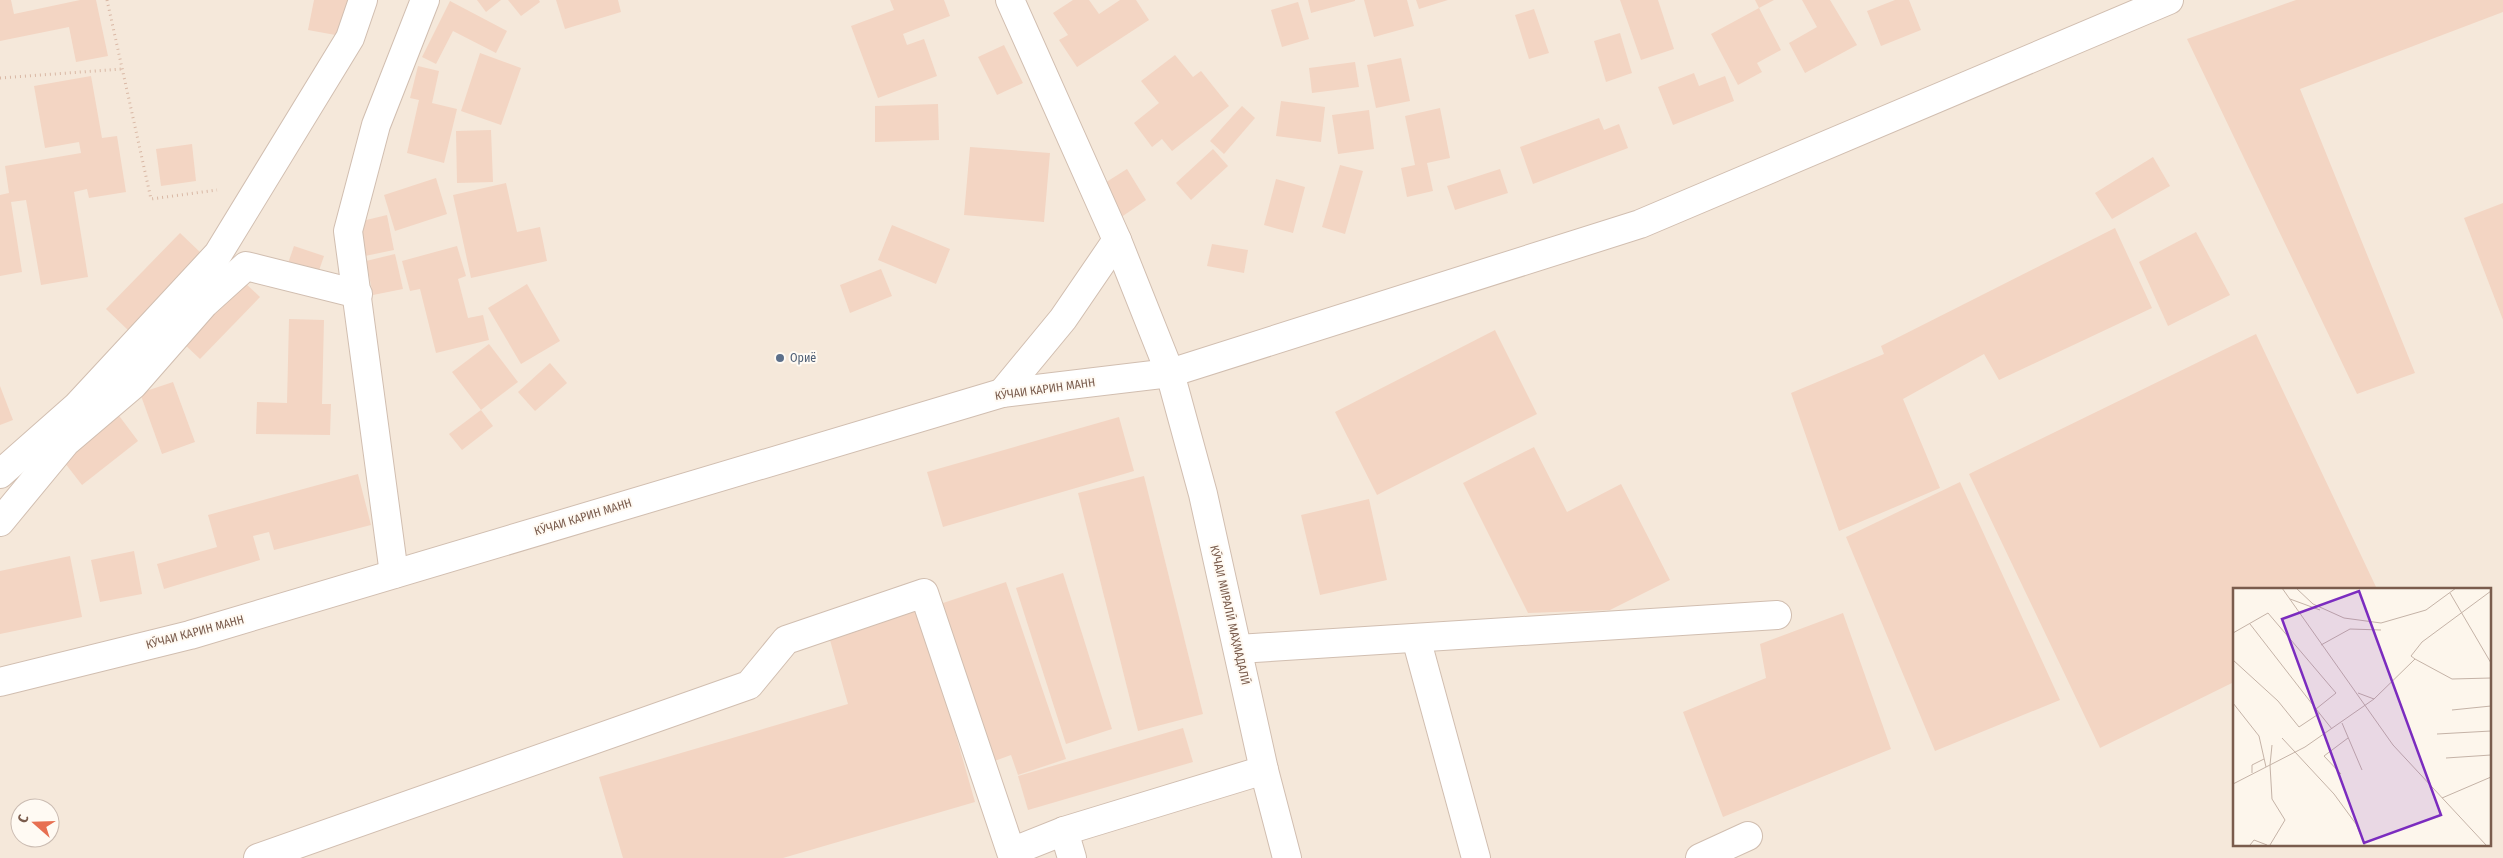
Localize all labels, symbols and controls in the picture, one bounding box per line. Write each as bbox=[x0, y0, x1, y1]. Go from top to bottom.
place label: Ориё bbox=[790, 351, 816, 365]
marker: Ориё bbox=[774, 352, 786, 364]
street label: КӮЧАИ КАРИН МАНН bbox=[994, 375, 1096, 403]
street label: КӮЧАИ КАРИН МАНН bbox=[533, 496, 633, 538]
street label: КӮЧАИ МИРАЛӢ МАҲМАДАЛӢ bbox=[1207, 544, 1253, 686]
inset map bbox=[2233, 588, 2490, 846]
street label: КӮЧАИ КАРИН МАНН bbox=[144, 612, 246, 652]
north arrow bbox=[10, 798, 60, 848]
text: С bbox=[14, 812, 33, 825]

